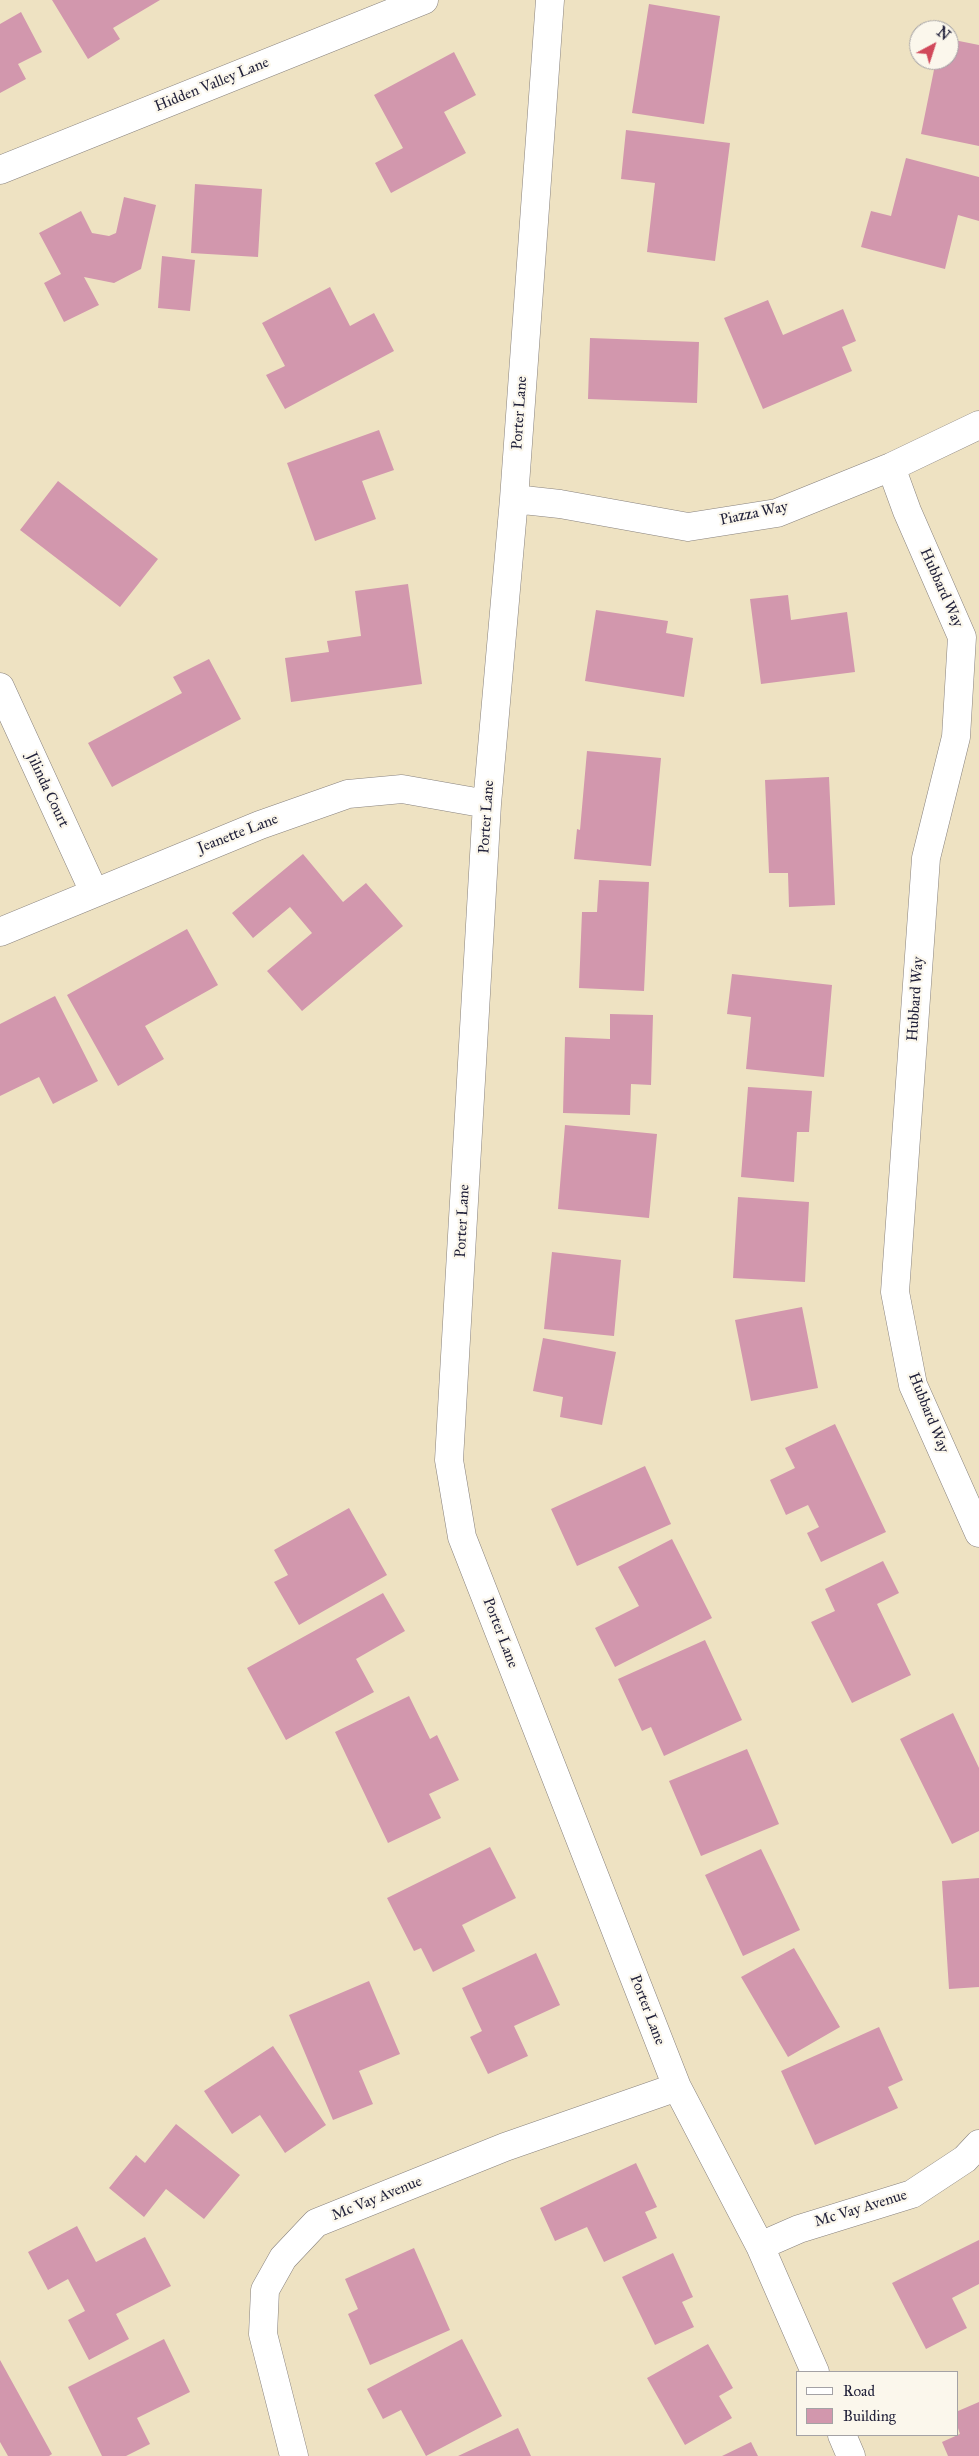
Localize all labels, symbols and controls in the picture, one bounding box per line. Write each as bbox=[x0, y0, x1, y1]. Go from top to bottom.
north arrow bbox=[909, 20, 959, 70]
text: N bbox=[933, 24, 953, 44]
street label: Hidden Valley Lane bbox=[152, 54, 272, 116]
street label: Porter Lane bbox=[508, 376, 532, 450]
street label: Piazza Way bbox=[718, 498, 790, 530]
street label: Hubbard Way bbox=[916, 546, 966, 630]
street label: Jilinda Court bbox=[22, 750, 72, 830]
street label: Porter Lane bbox=[475, 780, 499, 854]
street label: Jeanette Lane bbox=[195, 810, 281, 858]
street label: Hubbard Way bbox=[904, 956, 928, 1042]
street label: Porter Lane bbox=[452, 1184, 474, 1258]
street label: Hubbard Way bbox=[904, 1370, 952, 1456]
street label: Porter Lane bbox=[478, 1595, 522, 1671]
street label: Porter Lane bbox=[625, 1972, 669, 2048]
street label: Mc Vay Avenue bbox=[329, 2173, 425, 2225]
street label: Mc Vay Avenue bbox=[813, 2186, 909, 2232]
legend bbox=[796, 2371, 959, 2436]
text: Road bbox=[843, 2382, 875, 2400]
text: Building bbox=[843, 2407, 896, 2425]

